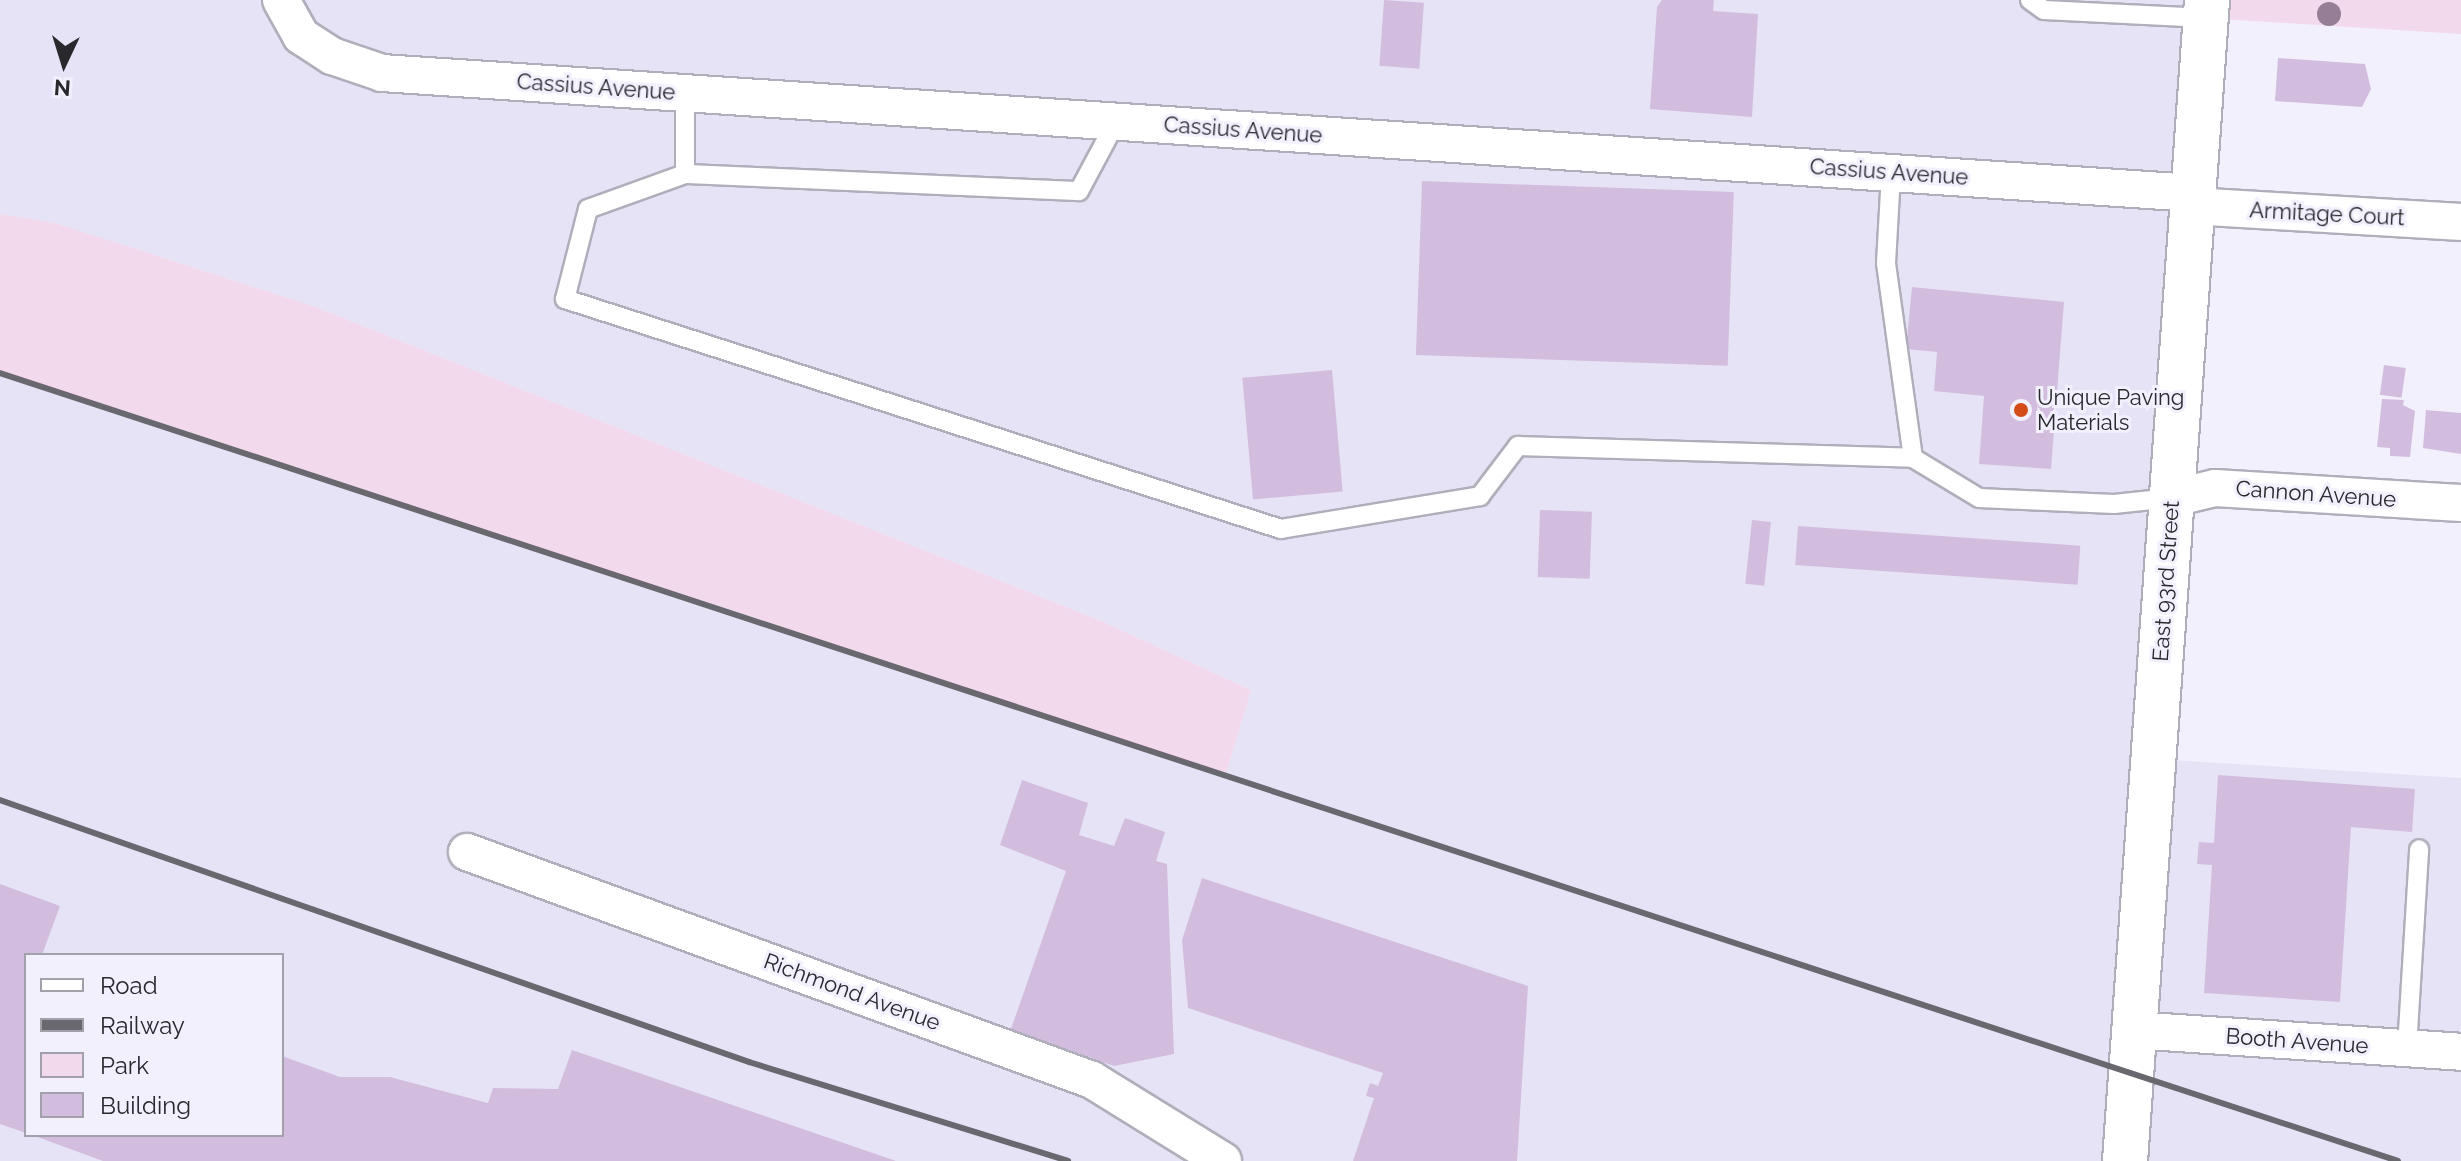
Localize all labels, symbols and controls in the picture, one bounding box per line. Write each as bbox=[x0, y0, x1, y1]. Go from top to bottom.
north arrow bbox=[24, 24, 104, 104]
street label: Cassius Avenue bbox=[515, 68, 677, 106]
text: N bbox=[53, 74, 72, 101]
street label: Cassius Avenue bbox=[1162, 111, 1324, 149]
street label: Cassius Avenue bbox=[1808, 153, 1970, 191]
street label: Armitage Court bbox=[2249, 197, 2405, 231]
place label: Unique Paving Materials bbox=[2037, 384, 2184, 436]
marker: Unique Paving Materials bbox=[2012, 401, 2030, 419]
street label: Cannon Avenue bbox=[2235, 475, 2397, 513]
street label: East 93rd Street bbox=[2147, 500, 2185, 662]
street label: Richmond Avenue bbox=[760, 948, 944, 1036]
legend bbox=[24, 953, 284, 1137]
text: Road bbox=[100, 971, 158, 1000]
text: Railway bbox=[100, 1011, 185, 1040]
street label: Booth Avenue bbox=[2224, 1023, 2370, 1059]
text: Park bbox=[100, 1051, 149, 1080]
text: Building bbox=[100, 1091, 191, 1120]

